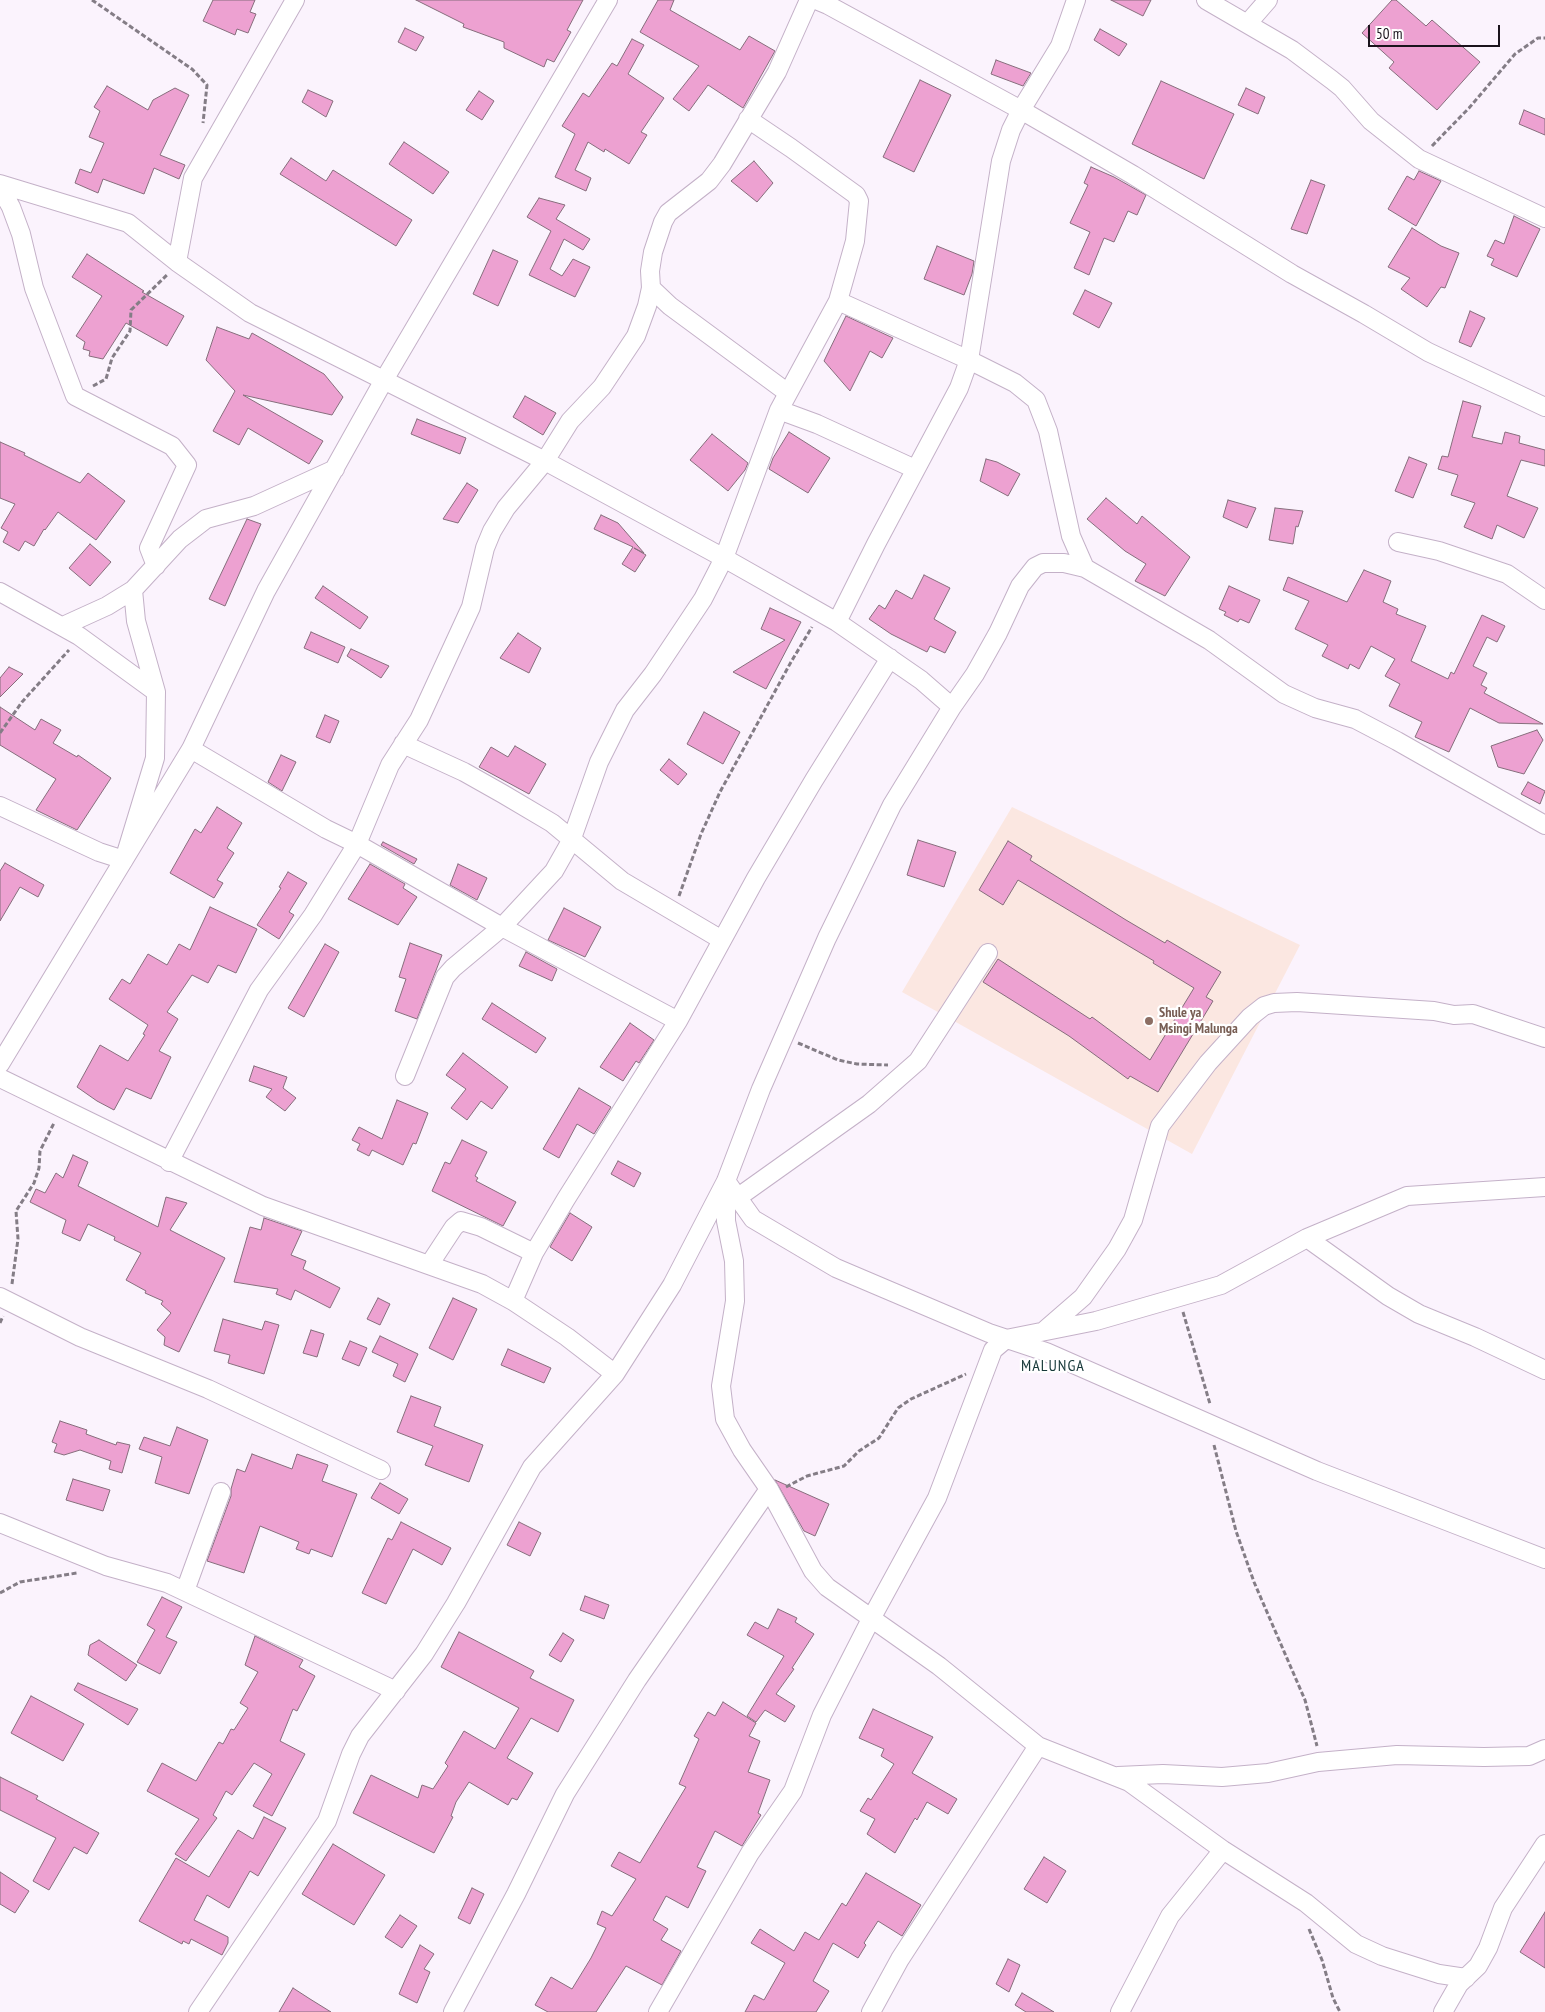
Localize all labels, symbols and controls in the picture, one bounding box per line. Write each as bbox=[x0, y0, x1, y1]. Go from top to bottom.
scale bar bbox=[1370, 15, 1502, 47]
text: 50 m bbox=[1376, 24, 1402, 43]
place label: Shule ya Msingi Malunga bbox=[1159, 1005, 1238, 1038]
marker: Shule ya Msingi Malunga bbox=[1143, 1015, 1155, 1027]
district label: MALUNGA bbox=[1020, 1356, 1086, 1376]

